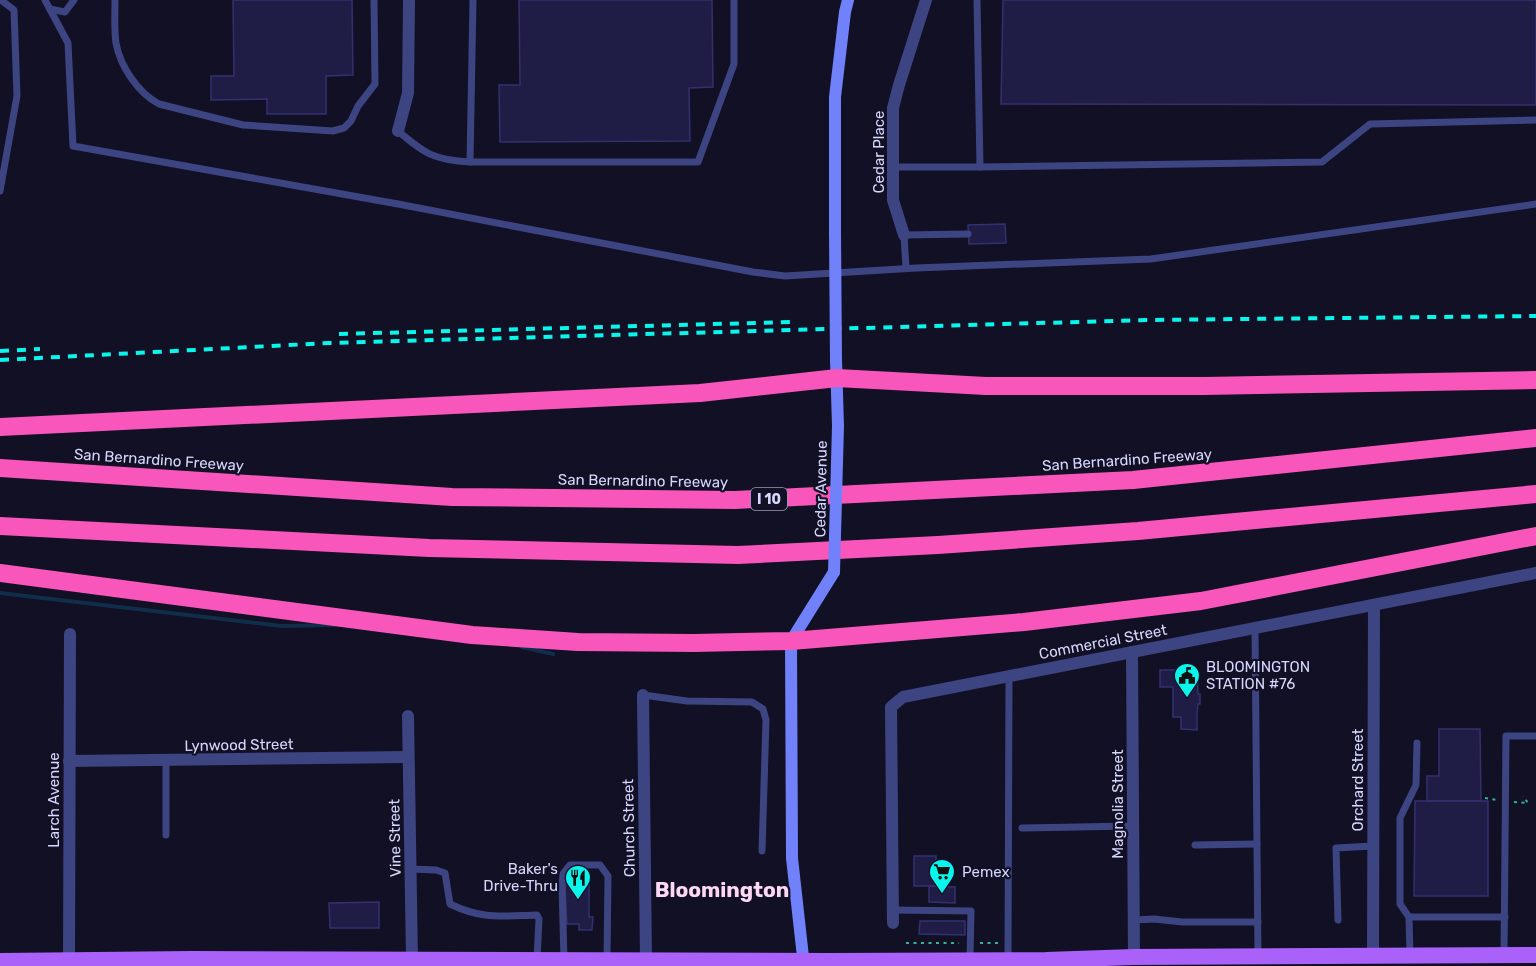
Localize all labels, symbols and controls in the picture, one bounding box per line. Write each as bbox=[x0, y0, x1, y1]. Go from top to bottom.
street label: Cedar Place bbox=[870, 111, 888, 193]
street label: Cedar Avenue bbox=[811, 440, 831, 538]
street label: San Bernardino Freeway bbox=[73, 445, 245, 475]
street label: San Bernardino Freeway bbox=[1041, 445, 1213, 475]
street label: San Bernardino Freeway bbox=[558, 471, 728, 491]
road number: I 10 bbox=[751, 488, 787, 510]
street label: Commercial Street bbox=[1037, 621, 1169, 663]
place label: BLOOMINGTON STATION #76 bbox=[1206, 658, 1310, 693]
public building icon: BLOOMINGTON STATION #76 bbox=[1172, 661, 1202, 699]
street label: Orchard Street bbox=[1349, 728, 1367, 831]
street label: Lynwood Street bbox=[184, 735, 294, 755]
street label: Magnolia Street bbox=[1109, 749, 1127, 859]
street label: Larch Avenue bbox=[45, 752, 63, 848]
street label: Church Street bbox=[619, 779, 639, 877]
street label: Vine Street bbox=[385, 799, 405, 877]
supermarket icon: Pemex bbox=[927, 857, 957, 895]
place label: Baker's Drive-Thru bbox=[483, 860, 558, 895]
restaurant icon: Baker's Drive-Thru bbox=[563, 863, 593, 901]
place label: Pemex bbox=[962, 863, 1010, 881]
district label: Bloomington bbox=[655, 877, 789, 902]

